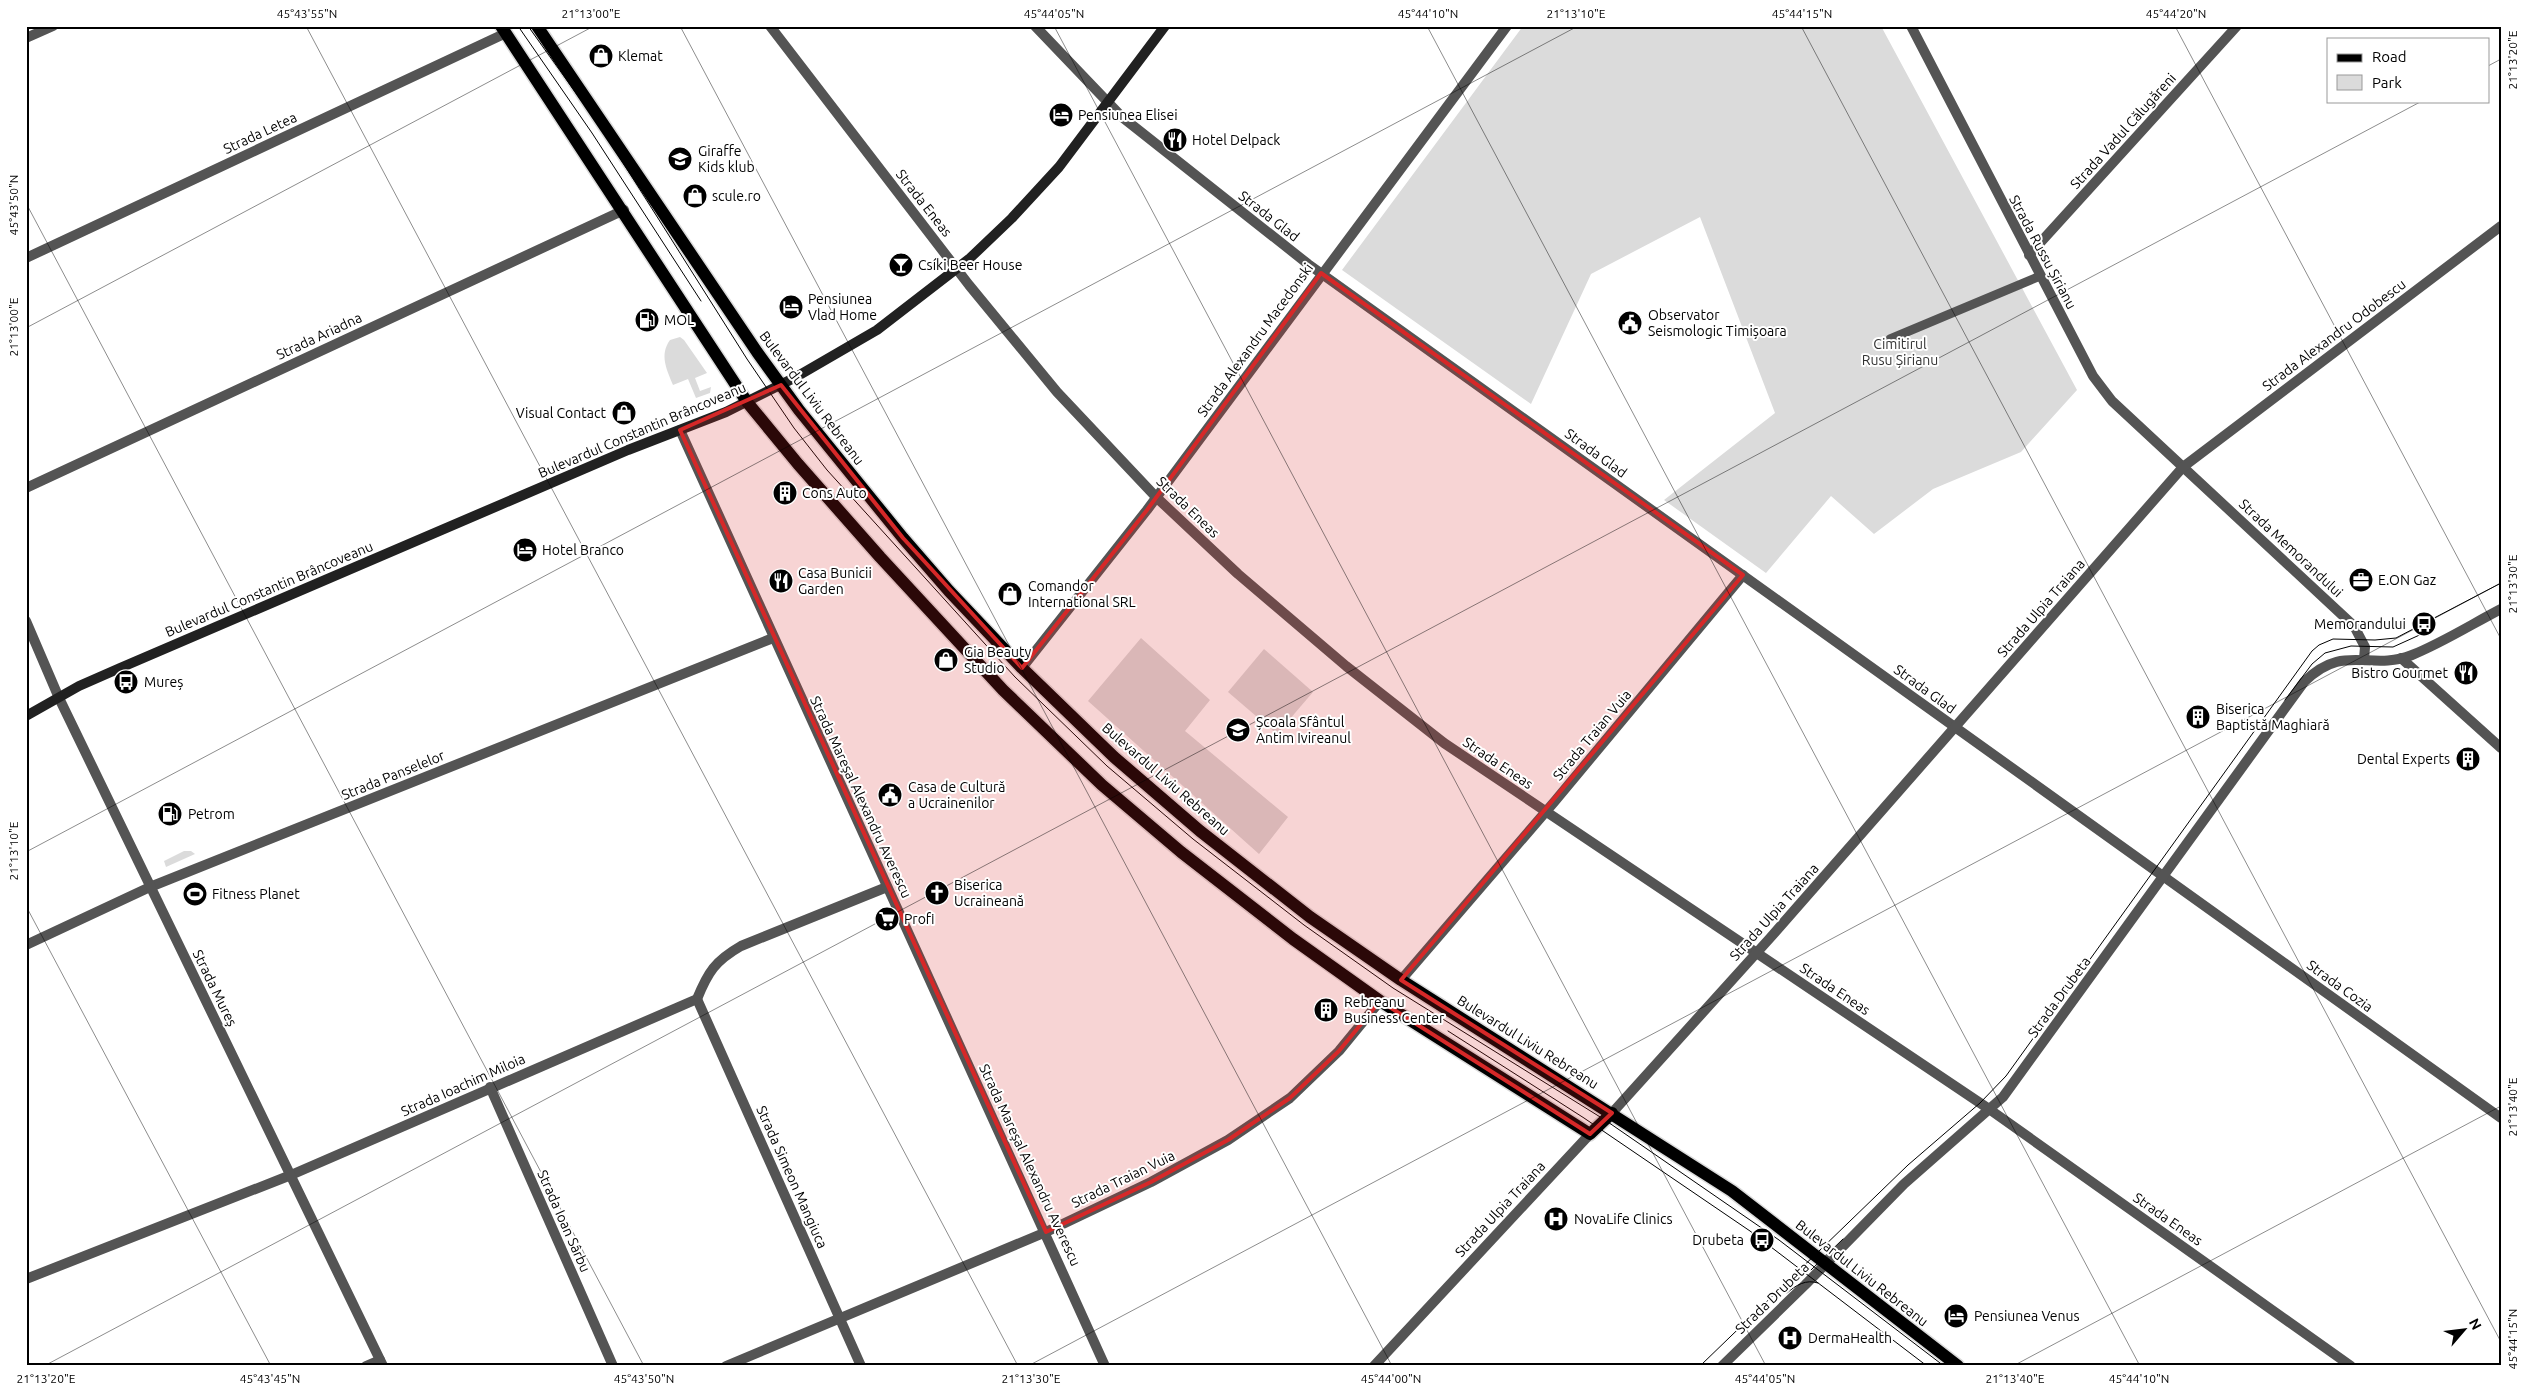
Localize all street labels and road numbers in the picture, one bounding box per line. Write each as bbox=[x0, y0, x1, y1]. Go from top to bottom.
street label: Strada Vadul Călugăreni bbox=[2067, 70, 2179, 192]
street label: Strada Letea bbox=[221, 109, 299, 157]
street label: Strada Eneas bbox=[893, 166, 955, 240]
street label: Strada Glad bbox=[1236, 187, 1302, 245]
street label: Strada Russu Șirianu bbox=[2006, 192, 2080, 312]
street label: Strada Alexandru Macedonski bbox=[1194, 260, 1316, 420]
street label: Strada Alexandru Odobescu bbox=[2259, 276, 2409, 394]
street label: Strada Ariadna bbox=[274, 309, 364, 363]
street label: Bulevardul Liviu Rebreanu bbox=[756, 328, 868, 468]
street label: Bulevardul Constantin Brâncoveanu bbox=[536, 379, 748, 481]
street label: Strada Glad bbox=[1562, 425, 1630, 481]
street label: Strada Eneas bbox=[1153, 473, 1223, 541]
street label: Strada Memorandului bbox=[2236, 496, 2346, 600]
street label: Bulevardul Constantin Brâncoveanu bbox=[163, 538, 375, 640]
street label: Strada Ulpia Traiana bbox=[1994, 556, 2088, 660]
street label: Strada Glad bbox=[1891, 661, 1959, 717]
street label: Strada Traian Vuia bbox=[1550, 687, 1634, 783]
street label: Strada Mareșal Alexandru Averescu bbox=[807, 694, 915, 900]
street label: Bulevardul Liviu Rebreanu bbox=[1099, 719, 1233, 839]
street label: Strada Eneas bbox=[1460, 734, 1536, 792]
street label: Strada Panselelor bbox=[339, 747, 448, 803]
street label: Strada Ulpia Traiana bbox=[1726, 860, 1822, 964]
street label: Strada Mureș bbox=[190, 947, 240, 1029]
street label: Strada Drubeta bbox=[2024, 954, 2094, 1040]
street label: Strada Cozia bbox=[2304, 957, 2376, 1015]
street label: Strada Eneas bbox=[1797, 960, 1873, 1018]
street label: Bulevardul Liviu Rebreanu bbox=[1454, 992, 1602, 1092]
street label: Strada Ioachim Miloia bbox=[398, 1050, 528, 1120]
street label: Strada Mareșal Alexandru Averescu bbox=[976, 1062, 1084, 1268]
street label: Strada Simeon Mangiuca bbox=[753, 1103, 831, 1251]
street label: Strada Traian Vuia bbox=[1069, 1147, 1177, 1211]
street label: Strada Ulpia Traiana bbox=[1452, 1158, 1548, 1260]
street label: Strada Ioan Sârbu bbox=[534, 1167, 594, 1275]
street label: Strada Eneas bbox=[2130, 1189, 2206, 1249]
street label: Bulevardul Liviu Rebreanu bbox=[1793, 1216, 1931, 1330]
street label: Strada Drubeta bbox=[1732, 1259, 1812, 1337]

